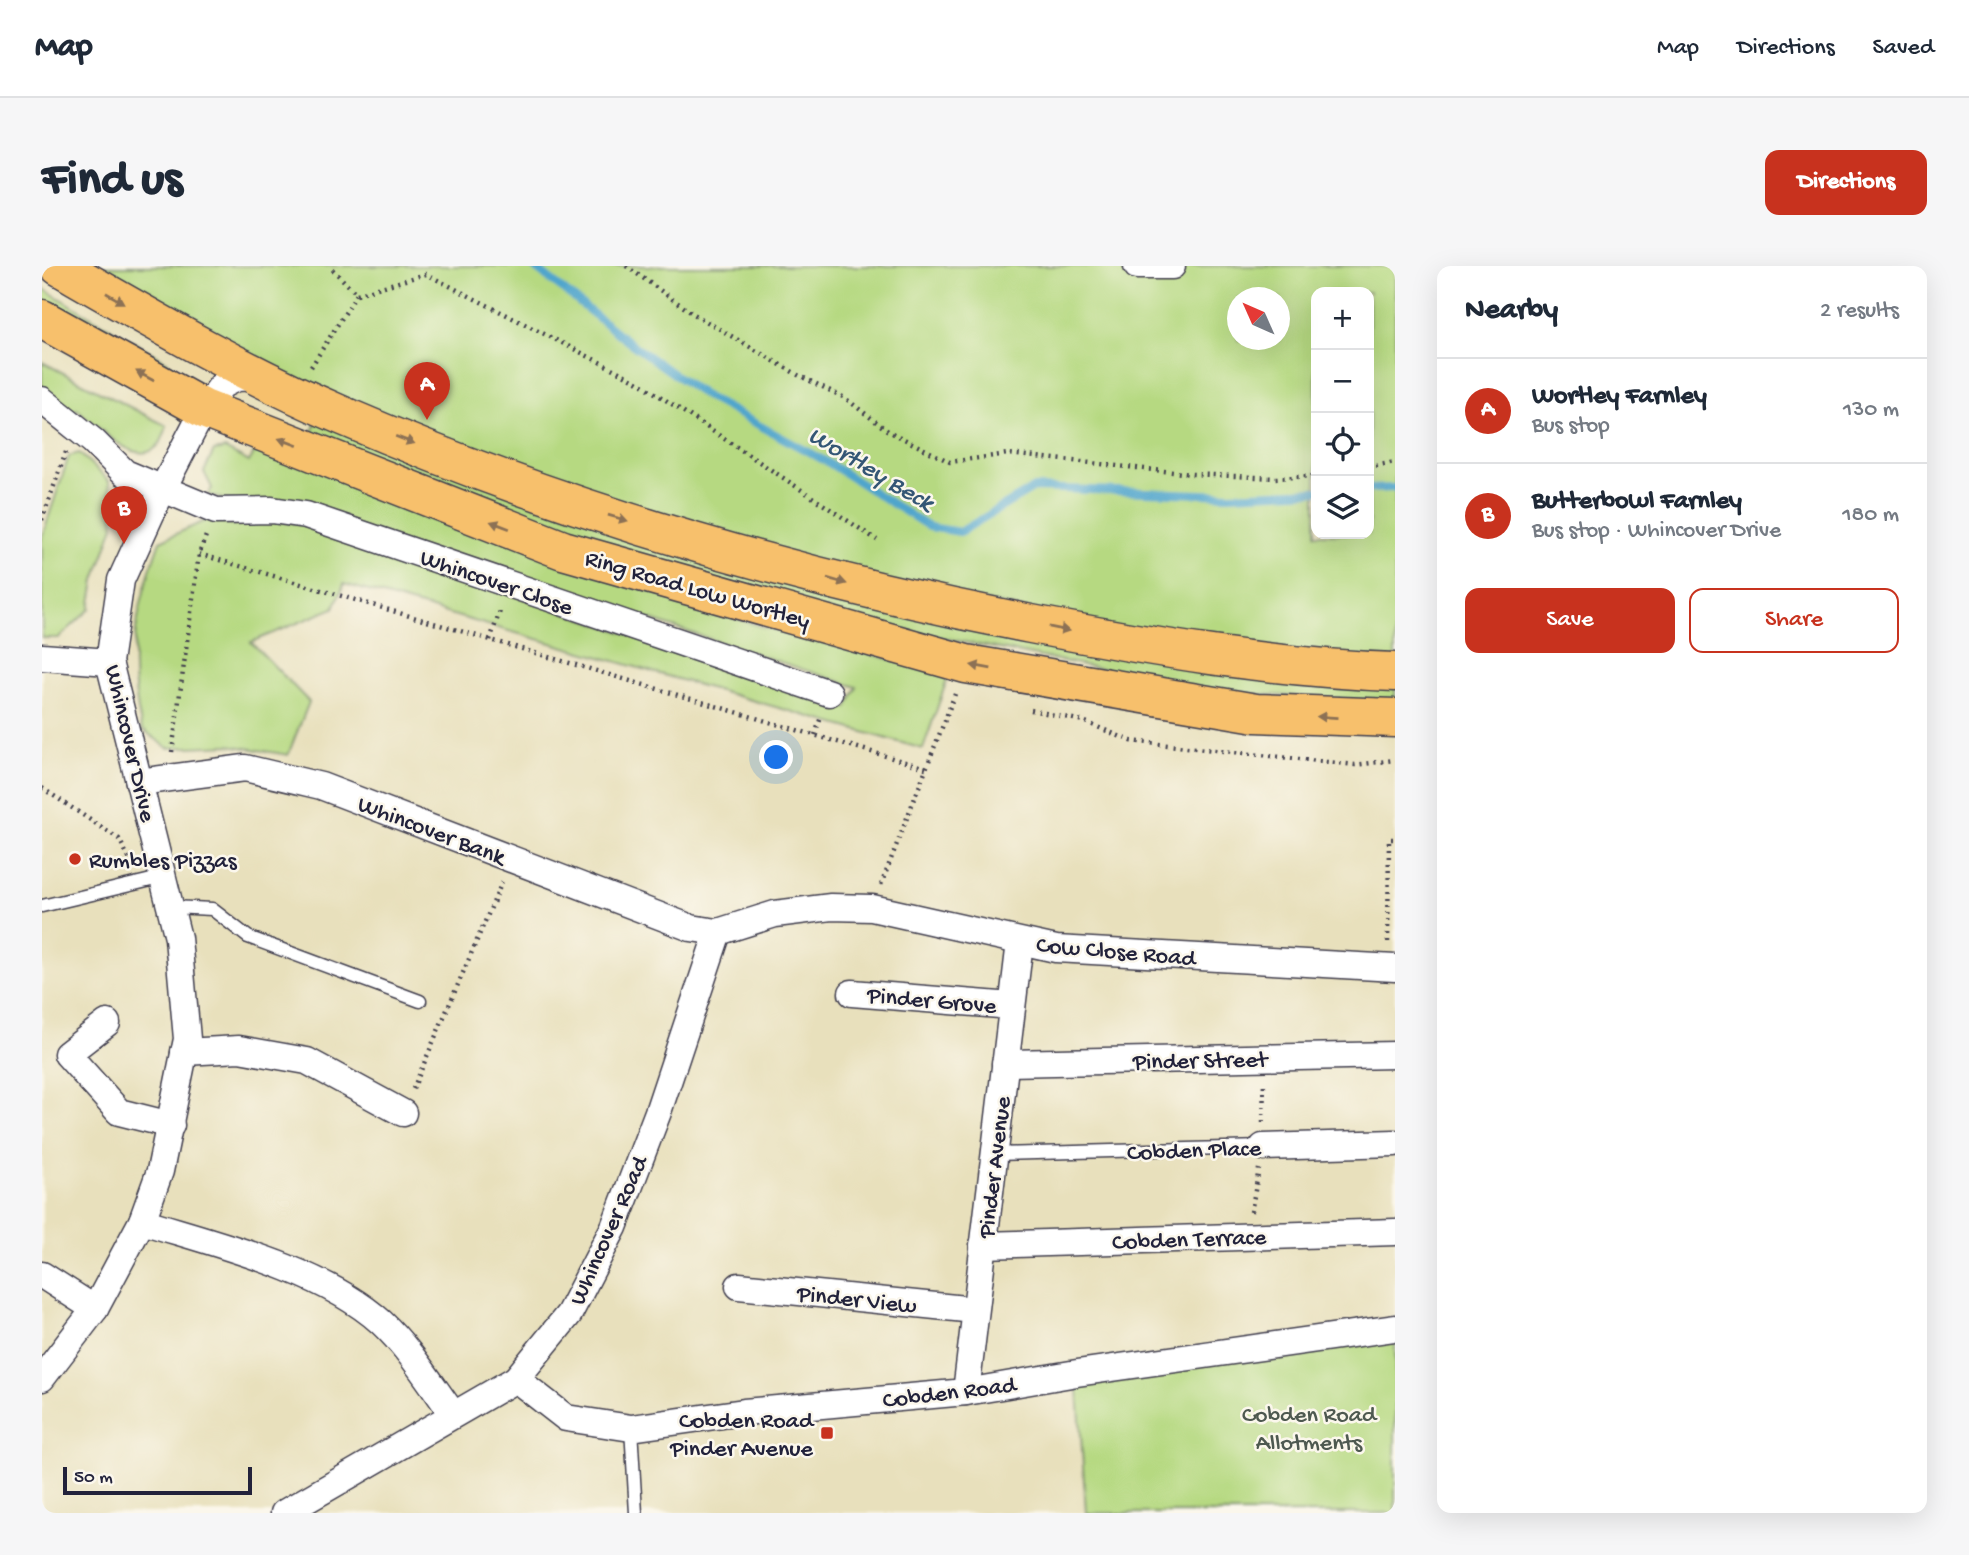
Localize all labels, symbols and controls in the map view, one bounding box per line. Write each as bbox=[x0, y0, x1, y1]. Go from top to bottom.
text: Map bbox=[35, 29, 92, 67]
text: Map bbox=[1657, 34, 1699, 63]
text: Directions bbox=[1737, 34, 1835, 63]
text: Saved bbox=[1873, 34, 1934, 63]
button: Directions bbox=[1765, 150, 1927, 215]
text: Find us bbox=[42, 153, 182, 211]
north arrow bbox=[1227, 287, 1290, 350]
map controls bbox=[1311, 287, 1374, 539]
button: + bbox=[1311, 287, 1374, 350]
one-way arrow bbox=[105, 292, 125, 304]
text: Nearby bbox=[1465, 294, 1558, 329]
text: 2 results bbox=[1820, 298, 1899, 325]
button: − bbox=[1311, 350, 1374, 413]
pin: A bbox=[404, 362, 450, 420]
one-way arrow bbox=[135, 370, 154, 382]
text: Wortley Farnley bbox=[1532, 382, 1707, 413]
text: A bbox=[1481, 397, 1495, 424]
text: 130 m bbox=[1843, 397, 1899, 424]
button: locate bbox=[1311, 413, 1374, 476]
text: Bus stop bbox=[1532, 413, 1610, 440]
water label: Wortley Beck bbox=[801, 421, 940, 522]
one-way arrow bbox=[394, 434, 415, 445]
one-way arrow bbox=[278, 436, 299, 447]
button: layers bbox=[1311, 476, 1374, 539]
pin: B bbox=[101, 486, 147, 544]
text: Butterbowl Farnley bbox=[1532, 487, 1742, 518]
text: B bbox=[1482, 502, 1494, 529]
text: 180 m bbox=[1842, 502, 1899, 529]
one-way arrow bbox=[608, 513, 629, 523]
text: Bus stop · Whincover Drive bbox=[1532, 518, 1781, 545]
one-way arrow bbox=[489, 519, 510, 530]
street label: Whincover Close bbox=[416, 545, 577, 624]
street label: Ring Road Low Wortley bbox=[581, 545, 813, 637]
one-way arrow bbox=[827, 576, 848, 586]
button: Save bbox=[1465, 588, 1675, 653]
button: Share bbox=[1689, 588, 1899, 653]
one-way arrow bbox=[1048, 624, 1070, 635]
one-way arrow bbox=[970, 661, 992, 672]
street label: Whincover Drive bbox=[96, 663, 161, 826]
one-way arrow bbox=[1316, 711, 1338, 722]
your location bbox=[759, 740, 793, 774]
street label: Whincover Bank bbox=[353, 791, 511, 874]
place label: Rumbles Pizzas bbox=[89, 848, 238, 877]
marker: Rumbles Pizzas bbox=[67, 851, 83, 867]
street label: Cow Close Road bbox=[1035, 932, 1198, 975]
street label: Pinder Grove bbox=[865, 982, 998, 1023]
street label: Pinder Street bbox=[1132, 1047, 1270, 1078]
street label: Pinder Avenue bbox=[973, 1094, 1020, 1241]
street label: Cobden Place bbox=[1127, 1136, 1262, 1169]
street label: Whincover Road bbox=[564, 1151, 657, 1310]
street label: Cobden Terrace bbox=[1112, 1224, 1267, 1259]
street label: Pinder View bbox=[794, 1281, 918, 1322]
street label: Cobden Road bbox=[881, 1372, 1020, 1417]
park label: Cobden Road Allotments bbox=[1242, 1402, 1378, 1459]
place label: Cobden Road Pinder Avenue bbox=[669, 1408, 815, 1465]
marker: Cobden Road Pinder Avenue bbox=[819, 1425, 835, 1441]
scale bar bbox=[63, 1464, 252, 1496]
text: 50 m bbox=[74, 1467, 113, 1490]

